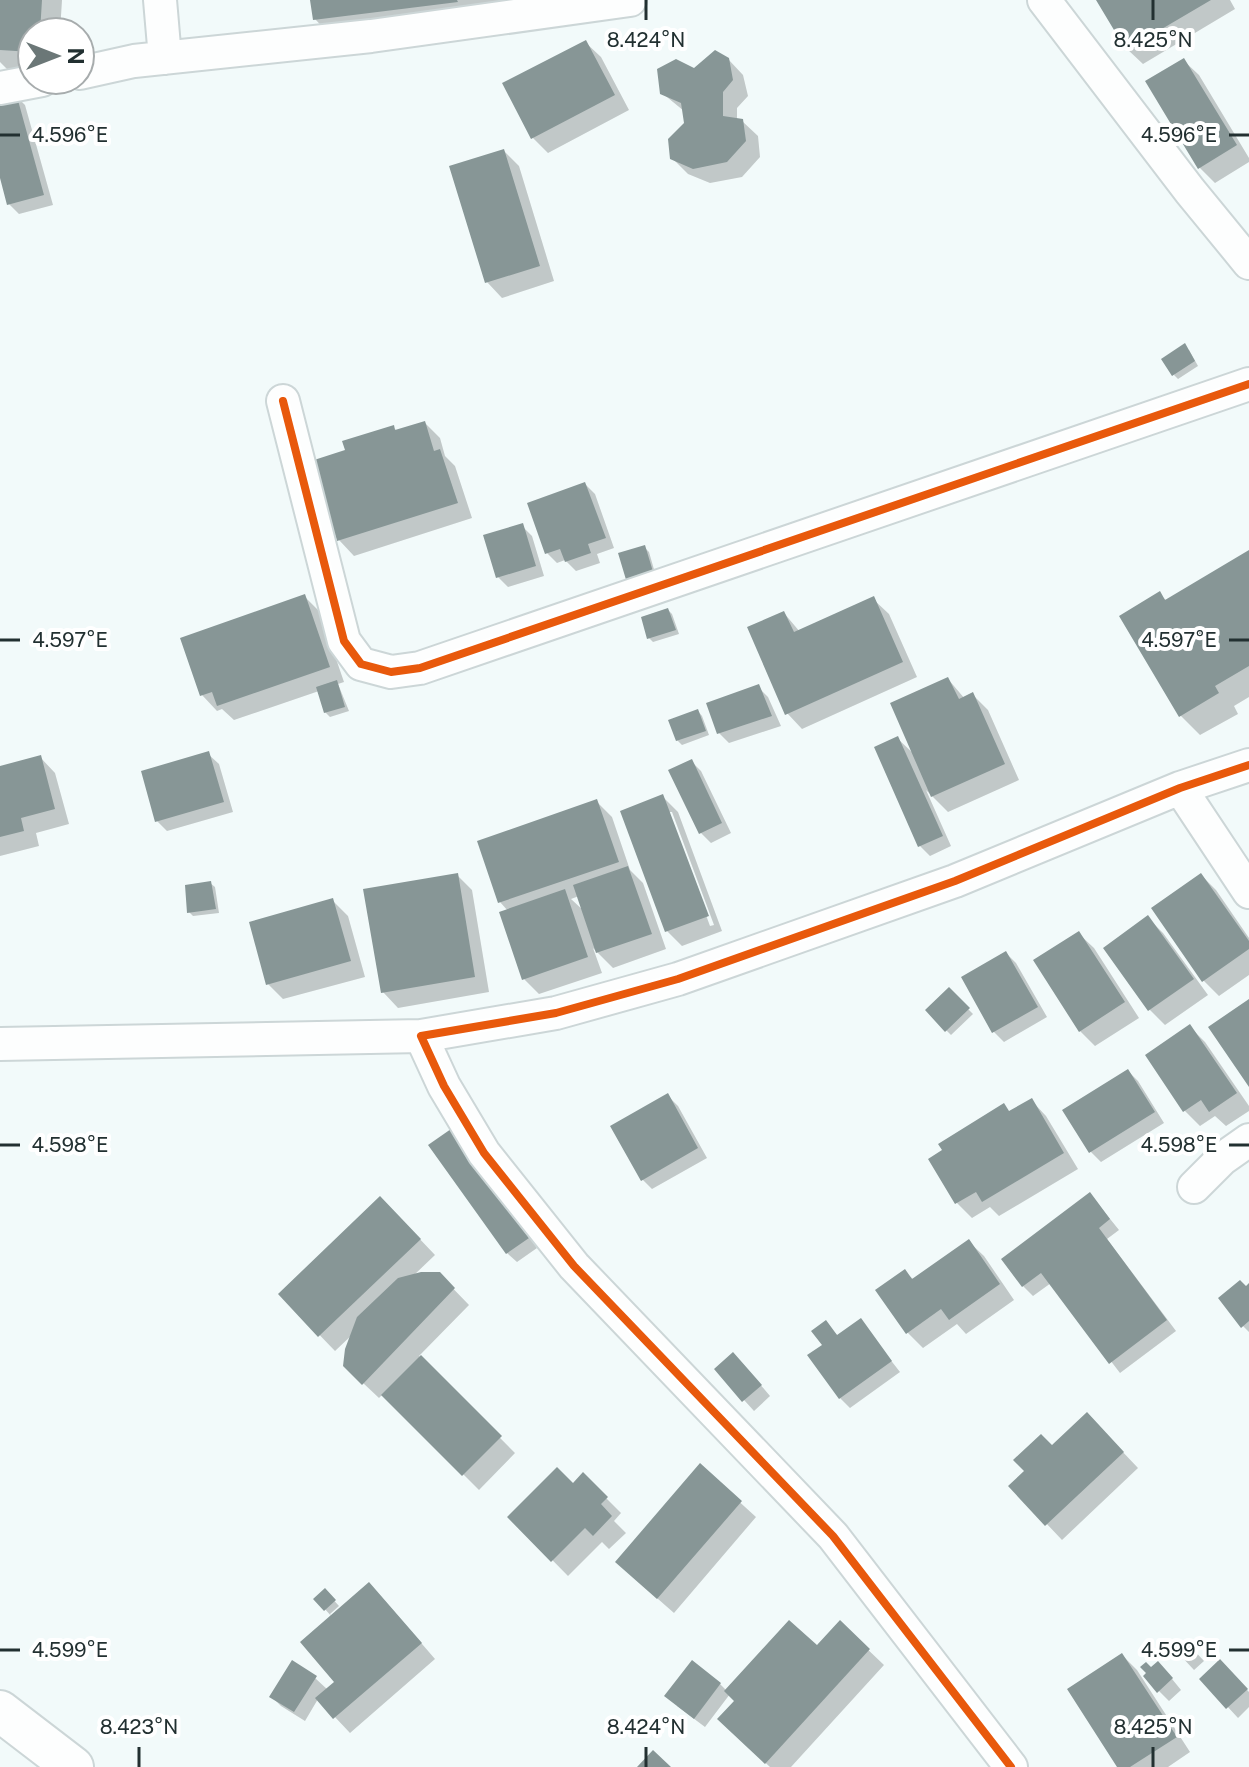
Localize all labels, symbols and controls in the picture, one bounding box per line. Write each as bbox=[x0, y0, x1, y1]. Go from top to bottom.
north arrow bbox=[16, 16, 96, 96]
text: 8.424°N bbox=[607, 28, 685, 52]
text: 8.425°N bbox=[1114, 28, 1192, 52]
text: N bbox=[63, 47, 89, 65]
text: 4.596°E bbox=[32, 123, 108, 147]
text: 4.596°E bbox=[1141, 123, 1217, 147]
text: 4.597°E bbox=[32, 628, 108, 652]
text: 4.597°E bbox=[1141, 628, 1217, 652]
text: 4.598°E bbox=[32, 1133, 108, 1157]
text: 4.598°E bbox=[1141, 1133, 1217, 1157]
text: 4.599°E bbox=[32, 1638, 108, 1662]
text: 4.599°E bbox=[1141, 1638, 1217, 1662]
text: 8.423°N bbox=[100, 1715, 178, 1739]
text: 8.424°N bbox=[607, 1715, 685, 1739]
text: 8.425°N bbox=[1114, 1715, 1192, 1739]

